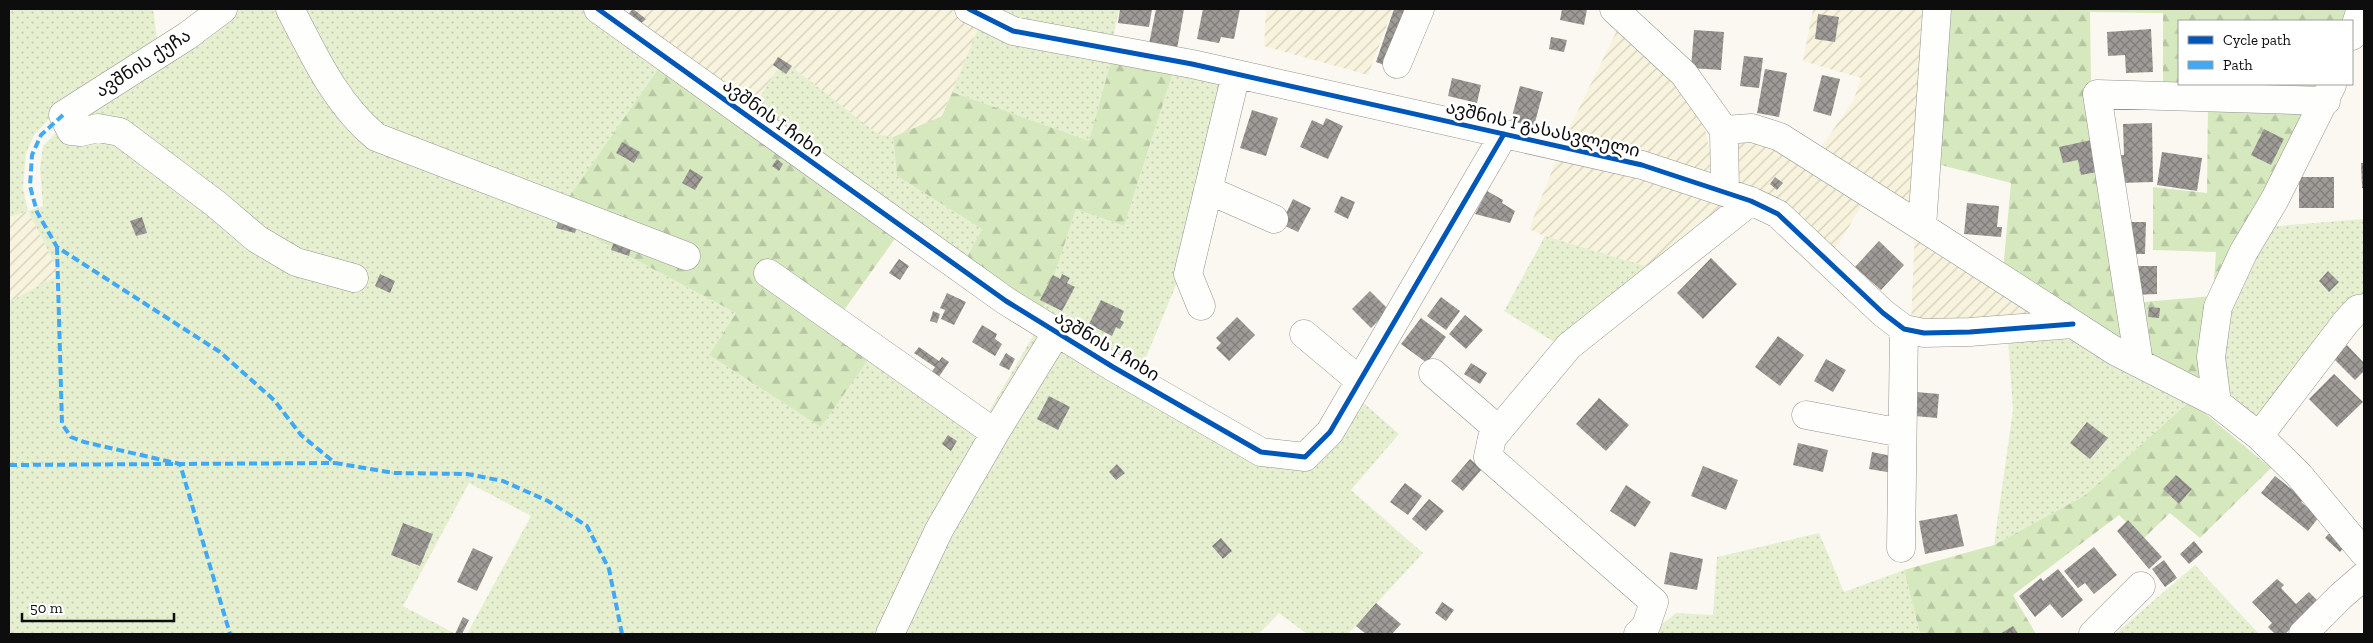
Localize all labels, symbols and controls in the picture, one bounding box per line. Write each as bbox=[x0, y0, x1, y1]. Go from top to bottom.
legend bbox=[2178, 20, 2353, 85]
street label: ავშნის ქუჩა bbox=[91, 24, 195, 102]
text: Cycle path bbox=[2223, 31, 2292, 49]
text: Path bbox=[2223, 56, 2253, 74]
street label: ავშნის I ჩიხი bbox=[718, 74, 828, 162]
street label: ავშნის I გასასვლელი bbox=[1444, 96, 1642, 162]
street label: ავშნის I ჩიხი bbox=[1050, 306, 1164, 386]
scale bar bbox=[22, 590, 175, 622]
text: 50 m bbox=[30, 599, 63, 617]

